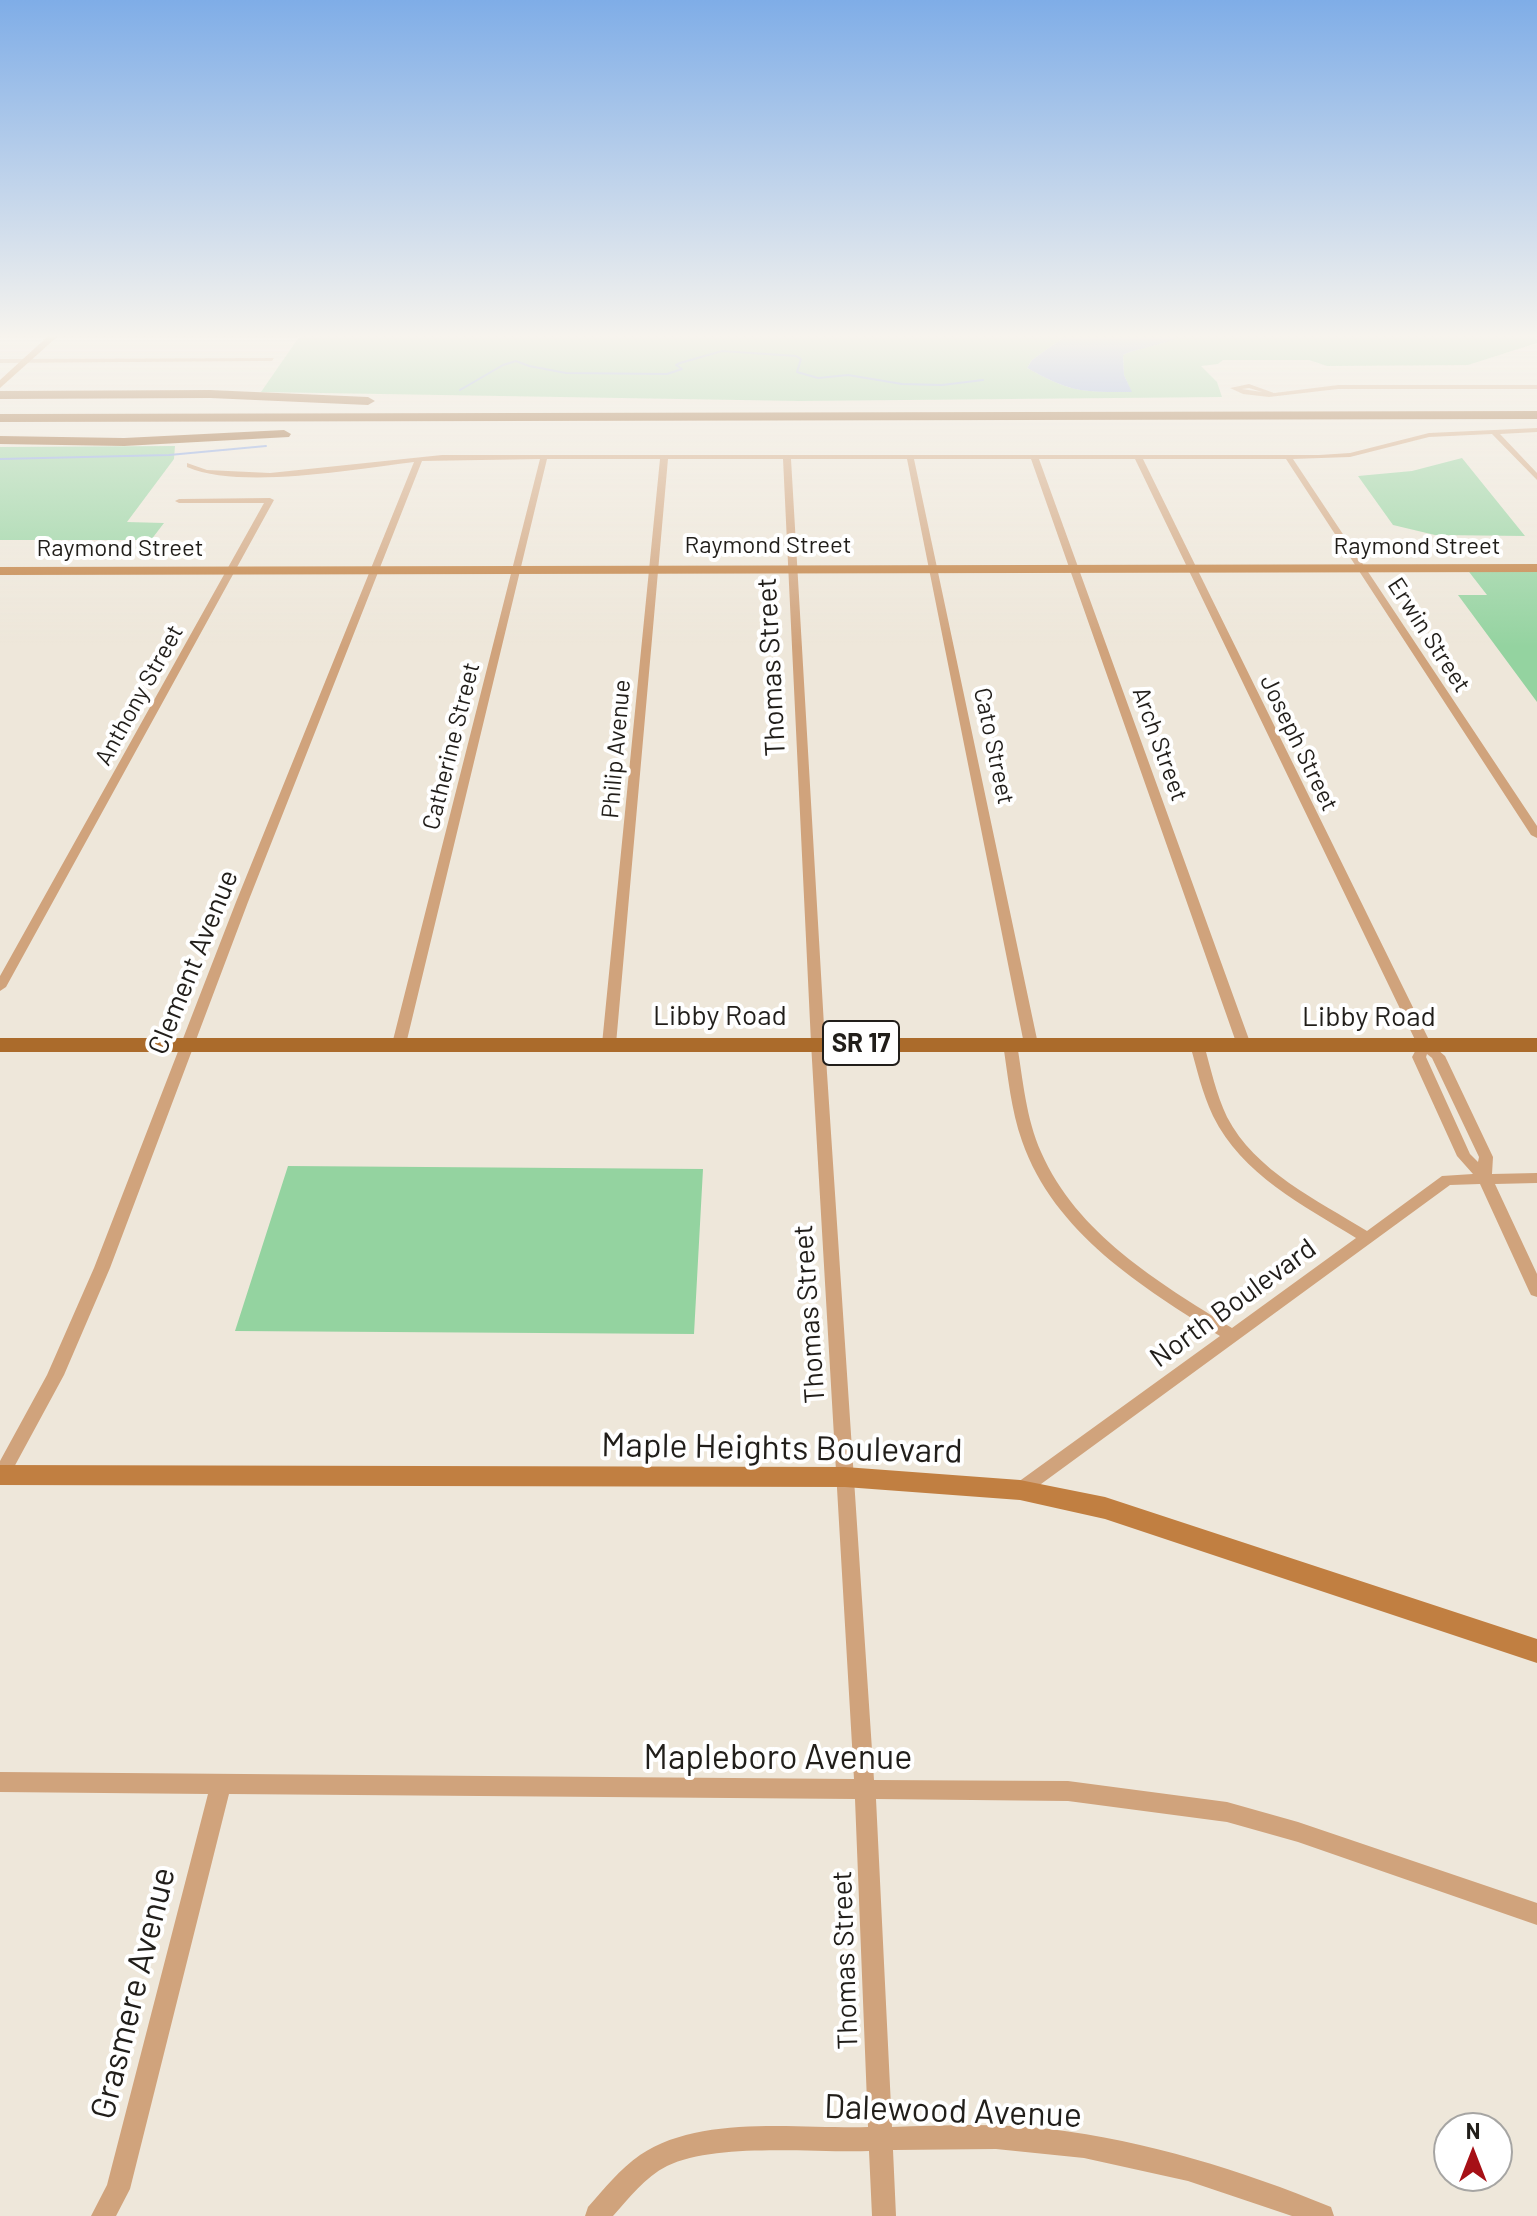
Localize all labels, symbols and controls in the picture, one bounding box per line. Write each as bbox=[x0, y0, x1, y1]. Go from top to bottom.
street label: Raymond Street bbox=[685, 531, 851, 559]
street label: Raymond Street bbox=[1334, 532, 1500, 560]
street label: Raymond Street bbox=[37, 534, 203, 562]
street label: Erwin Street bbox=[1381, 572, 1477, 698]
street label: Thomas Street bbox=[750, 577, 792, 757]
street label: Anthony Street bbox=[89, 620, 189, 770]
street label: Catherine Street bbox=[416, 659, 486, 833]
street label: Joseph Street bbox=[1254, 670, 1344, 816]
street label: Philip Avenue bbox=[596, 678, 636, 820]
street label: Arch Street bbox=[1126, 683, 1194, 805]
street label: Cato Street bbox=[968, 685, 1020, 807]
street label: Clement Avenue bbox=[141, 865, 245, 1059]
street label: Libby Road bbox=[653, 999, 787, 1033]
street label: Libby Road bbox=[1302, 1000, 1436, 1034]
road number: SR 17 bbox=[823, 1021, 899, 1065]
street label: Thomas Street bbox=[786, 1224, 832, 1404]
street label: North Boulevard bbox=[1143, 1231, 1323, 1375]
street label: Maple Heights Boulevard bbox=[601, 1424, 963, 1472]
street label: Mapleboro Avenue bbox=[644, 1738, 912, 1778]
street label: Grasmere Avenue bbox=[82, 1863, 184, 2123]
street label: Thomas Street bbox=[825, 1870, 865, 2050]
street label: Dalewood Avenue bbox=[823, 2086, 1083, 2136]
north arrow bbox=[1433, 2112, 1513, 2192]
text: N bbox=[1466, 2117, 1480, 2143]

